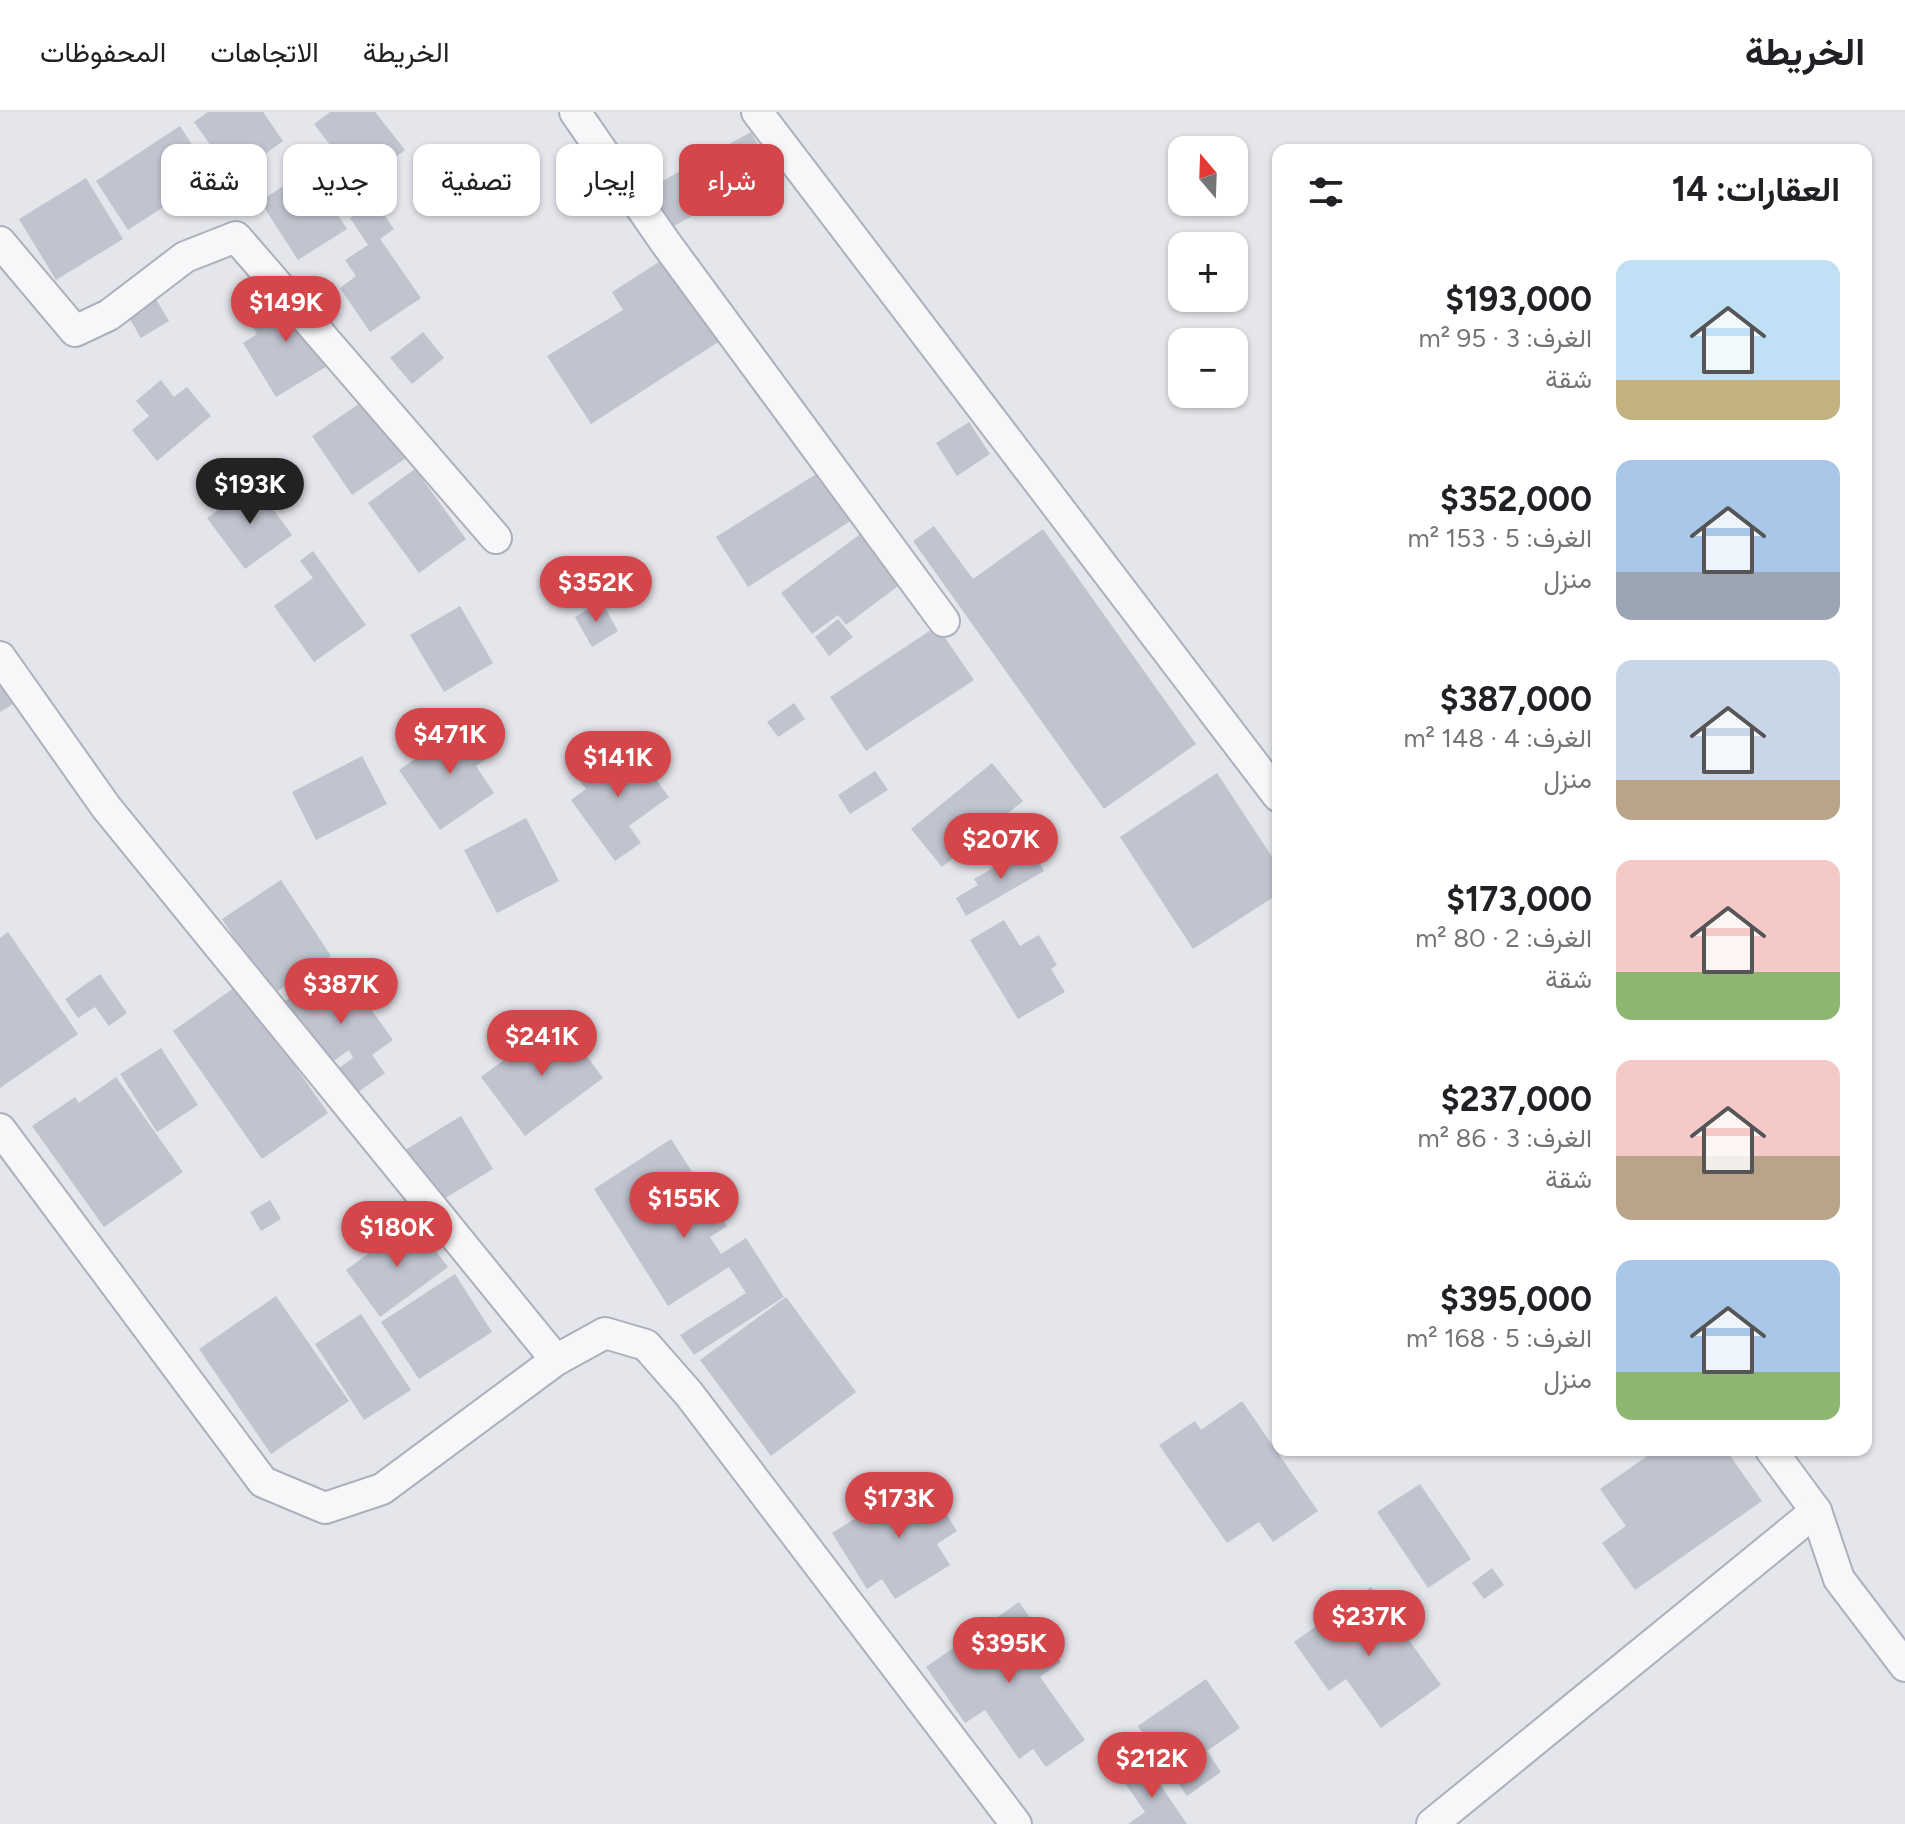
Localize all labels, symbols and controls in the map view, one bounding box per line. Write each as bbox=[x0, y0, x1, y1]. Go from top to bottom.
text: الخريطة bbox=[1745, 29, 1865, 75]
text: المحفوظات bbox=[40, 35, 166, 69]
text: الاتجاهات bbox=[210, 35, 319, 69]
text: الخريطة bbox=[363, 35, 449, 69]
north arrow bbox=[1168, 136, 1248, 216]
map controls bbox=[1168, 136, 1248, 408]
chip: شقة bbox=[161, 144, 267, 216]
chip: جديد bbox=[283, 144, 397, 216]
chip: تصفية bbox=[413, 144, 540, 216]
chip: إيجار bbox=[556, 144, 663, 216]
chip: شراء bbox=[679, 144, 784, 216]
text: العقارات: 14 bbox=[1672, 169, 1840, 210]
icon: filters bbox=[1304, 170, 1348, 214]
button: + bbox=[1168, 232, 1248, 312]
pin: $149K bbox=[230, 276, 342, 344]
text: $193,000 bbox=[1445, 279, 1592, 320]
text: $149K bbox=[249, 286, 323, 318]
icon: home bbox=[1680, 292, 1776, 388]
text: الغرف: 3 · 95 m² bbox=[1419, 322, 1592, 354]
button: − bbox=[1168, 328, 1248, 408]
text: شقة bbox=[1545, 363, 1592, 395]
pin: $193K bbox=[194, 458, 306, 526]
text: $193K bbox=[214, 468, 286, 500]
text: $352,000 bbox=[1440, 479, 1592, 520]
icon: home bbox=[1680, 492, 1776, 588]
text: الغرف: 5 · 153 m² bbox=[1408, 522, 1592, 554]
pin: $352K bbox=[540, 556, 652, 624]
text: منزل bbox=[1543, 563, 1592, 595]
text: $352K bbox=[558, 566, 634, 598]
text: $387,000 bbox=[1440, 679, 1592, 720]
icon: home bbox=[1680, 692, 1776, 788]
pin: $471K bbox=[394, 708, 506, 776]
text: $471K bbox=[413, 718, 487, 750]
text: الغرف: 4 · 148 m² bbox=[1403, 722, 1592, 754]
pin: $141K bbox=[562, 731, 674, 799]
text: $141K bbox=[583, 741, 653, 773]
text: منزل bbox=[1543, 763, 1592, 795]
pin: $207K bbox=[945, 813, 1057, 881]
text: $207K bbox=[962, 823, 1040, 855]
text: $173,000 bbox=[1446, 879, 1592, 920]
icon: home bbox=[1680, 892, 1776, 988]
text: الغرف: 2 · 80 m² bbox=[1415, 922, 1592, 954]
pin: $387K bbox=[285, 958, 397, 1026]
text: شقة bbox=[1545, 963, 1592, 995]
text: $387K bbox=[303, 968, 379, 1000]
pin: $241K bbox=[486, 1010, 598, 1078]
text: $241K bbox=[505, 1020, 579, 1052]
text: $237,000 bbox=[1441, 1079, 1592, 1120]
icon: home bbox=[1680, 1092, 1776, 1188]
text: الغرف: 3 · 86 m² bbox=[1418, 1122, 1592, 1154]
text: شقة bbox=[1545, 1163, 1592, 1195]
pin: $155K bbox=[628, 1172, 740, 1240]
text: $155K bbox=[648, 1182, 720, 1214]
pin: $180K bbox=[341, 1201, 453, 1269]
text: $180K bbox=[359, 1211, 435, 1243]
text: $395,000 bbox=[1440, 1279, 1592, 1320]
icon: home bbox=[1680, 1292, 1776, 1388]
text: الغرف: 5 · 168 m² bbox=[1406, 1322, 1592, 1354]
text: منزل bbox=[1543, 1363, 1592, 1395]
pin: $173K bbox=[843, 1472, 955, 1540]
text: $173K bbox=[863, 1482, 935, 1514]
pin: $237K bbox=[1313, 1590, 1425, 1658]
text: $237K bbox=[1331, 1600, 1407, 1632]
pin: $395K bbox=[953, 1617, 1065, 1685]
text: $395K bbox=[971, 1627, 1047, 1659]
pin: $212K bbox=[1096, 1732, 1208, 1800]
text: $212K bbox=[1116, 1742, 1188, 1774]

